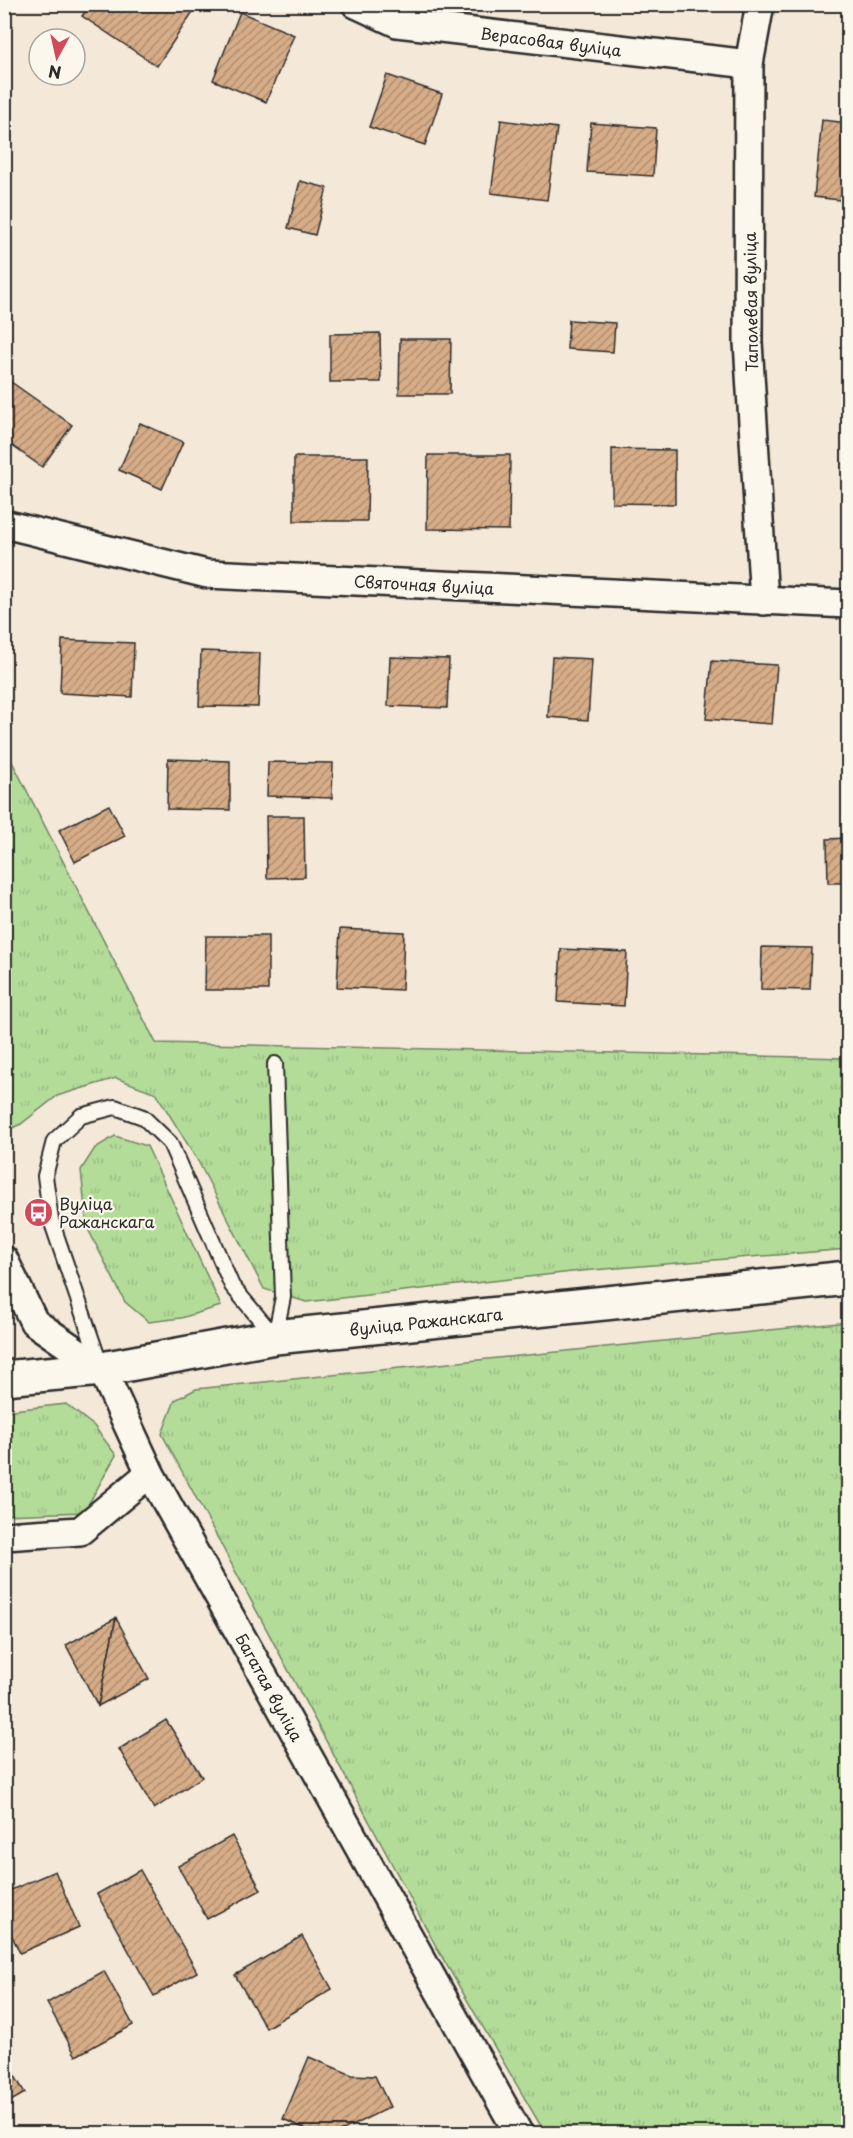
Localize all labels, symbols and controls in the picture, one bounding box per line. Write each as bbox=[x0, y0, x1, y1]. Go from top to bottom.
street label: Верасовая вуліца bbox=[479, 20, 623, 62]
north arrow bbox=[27, 27, 87, 87]
text: N bbox=[47, 60, 63, 86]
street label: Таполевая вуліца bbox=[737, 232, 763, 372]
street label: Святочная вуліца bbox=[353, 568, 495, 600]
place label: Вуліца Ражанскага bbox=[59, 1191, 155, 1233]
bus stop icon: Вуліца Ражанскага bbox=[22, 1196, 54, 1228]
street label: вуліца Ражанскага bbox=[348, 1301, 504, 1341]
street label: Багатая вуліца bbox=[230, 1629, 310, 1746]

